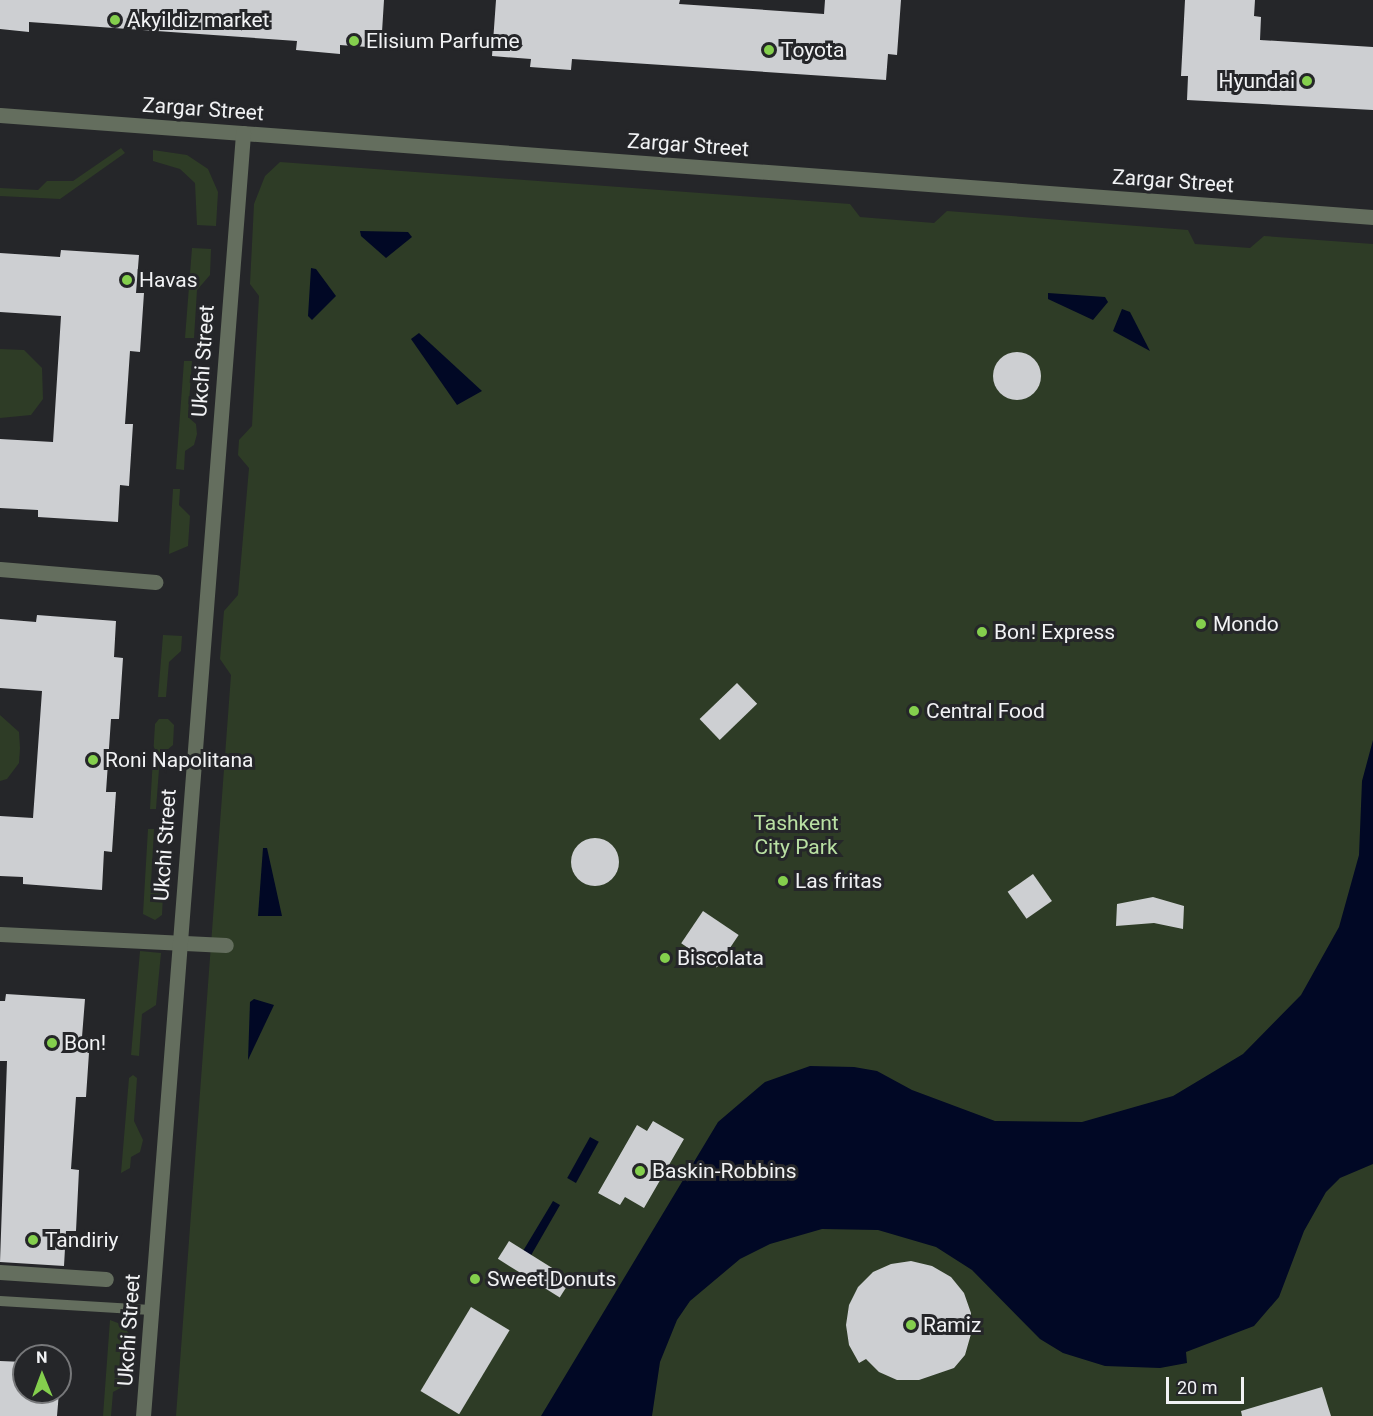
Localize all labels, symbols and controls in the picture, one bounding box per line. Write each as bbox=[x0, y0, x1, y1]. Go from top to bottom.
place label: Akyildiz market bbox=[127, 7, 269, 33]
marker: Akyildiz market bbox=[108, 13, 122, 27]
place label: Elisium Parfume bbox=[366, 28, 520, 54]
marker: Elisium Parfume bbox=[347, 34, 361, 48]
place label: Toyota bbox=[781, 37, 844, 63]
marker: Toyota bbox=[762, 43, 776, 57]
place label: Hyundai bbox=[1219, 68, 1295, 94]
marker: Hyundai bbox=[1300, 74, 1314, 88]
street label: Zargar Street bbox=[141, 92, 265, 126]
street label: Zargar Street bbox=[626, 128, 750, 162]
street label: Zargar Street bbox=[1111, 164, 1235, 198]
place label: Havas bbox=[139, 267, 198, 293]
marker: Havas bbox=[120, 273, 134, 287]
street label: Ukchi Street bbox=[187, 304, 219, 418]
place label: Mondo bbox=[1213, 611, 1279, 637]
marker: Mondo bbox=[1194, 617, 1208, 631]
place label: Bon! Express bbox=[994, 619, 1115, 645]
marker: Bon! Express bbox=[975, 625, 989, 639]
place label: Central Food bbox=[926, 698, 1045, 724]
marker: Central Food bbox=[907, 704, 921, 718]
place label: Roni Napolitana bbox=[105, 747, 254, 773]
marker: Roni Napolitana bbox=[86, 753, 100, 767]
street label: Ukchi Street bbox=[149, 788, 181, 902]
park label: Tashkent City Park bbox=[753, 810, 839, 860]
place label: Las fritas bbox=[795, 868, 882, 894]
marker: Las fritas bbox=[776, 874, 790, 888]
place label: Biscolata bbox=[677, 945, 764, 971]
marker: Biscolata bbox=[658, 951, 672, 965]
place label: Bon! bbox=[64, 1030, 106, 1056]
marker: Bon! bbox=[45, 1036, 59, 1050]
place label: Baskin-Robbins bbox=[652, 1158, 797, 1184]
marker: Baskin-Robbins bbox=[633, 1164, 647, 1178]
place label: Tandiriy bbox=[45, 1227, 118, 1253]
marker: Tandiriy bbox=[26, 1233, 40, 1247]
place label: Sweet Donuts bbox=[487, 1266, 616, 1292]
marker: Sweet Donuts bbox=[468, 1272, 482, 1286]
street label: Ukchi Street bbox=[113, 1273, 145, 1387]
place label: Ramiz bbox=[923, 1312, 981, 1338]
marker: Ramiz bbox=[904, 1318, 918, 1332]
north arrow bbox=[12, 1344, 72, 1404]
text: N bbox=[36, 1348, 48, 1367]
scale bar bbox=[1169, 1365, 1247, 1403]
text: 20 m bbox=[1177, 1377, 1217, 1398]

